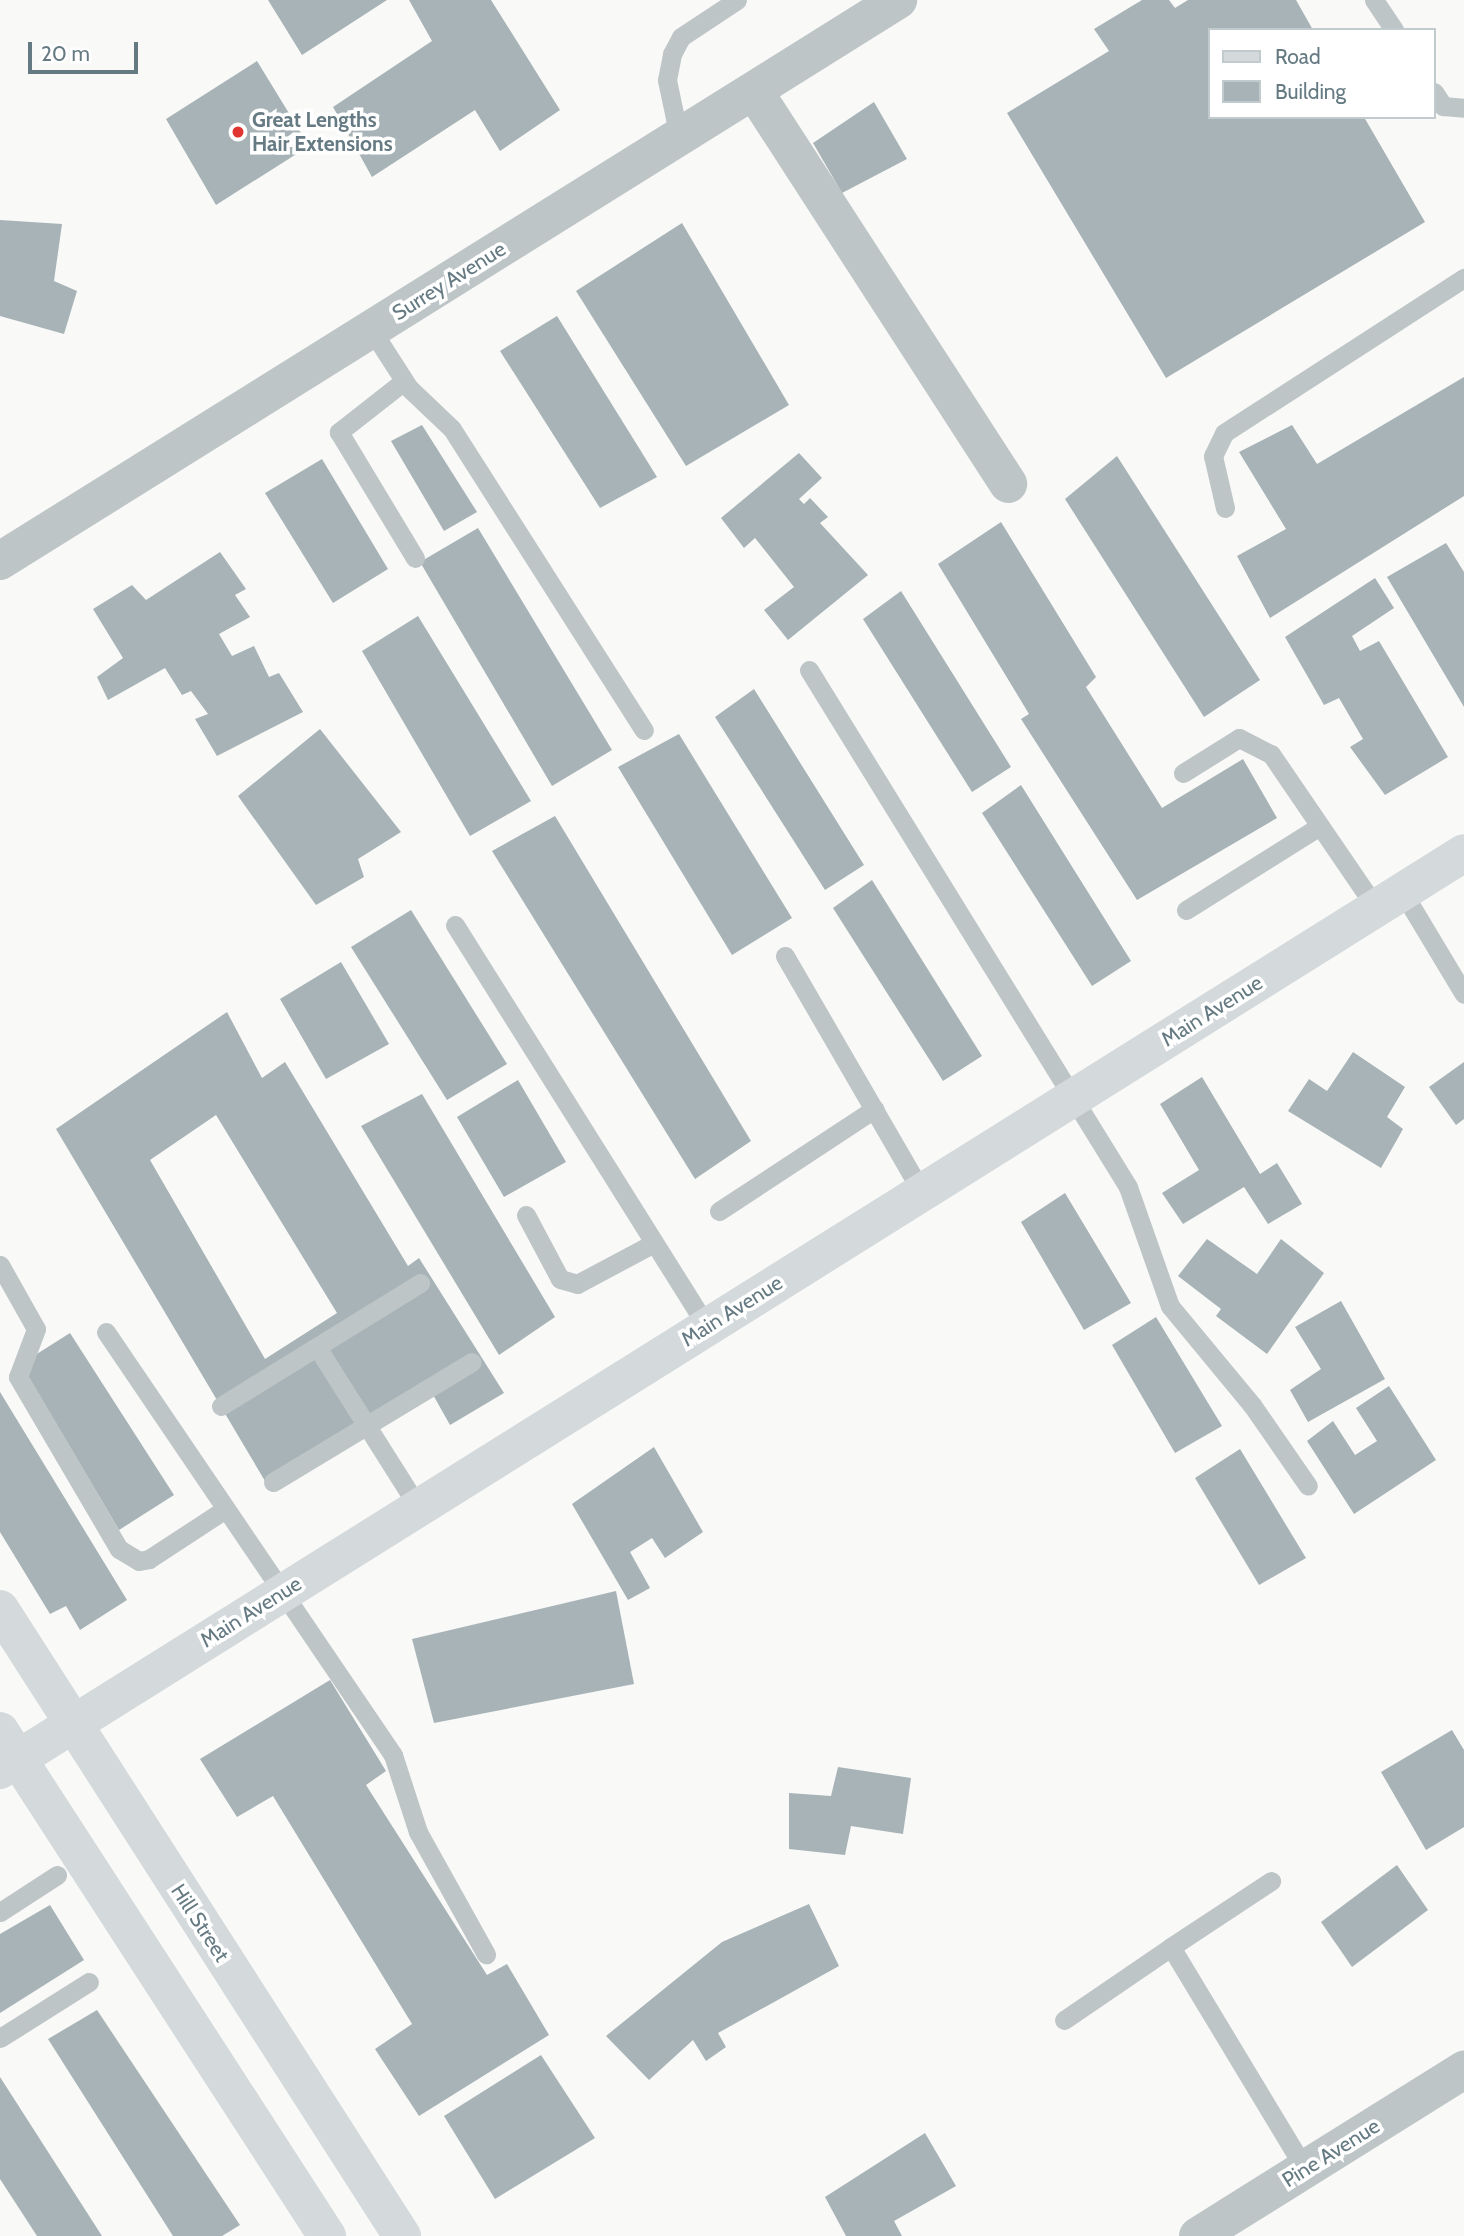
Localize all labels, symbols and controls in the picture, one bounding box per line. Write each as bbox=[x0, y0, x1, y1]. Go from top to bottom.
scale bar bbox=[32, 28, 142, 72]
legend bbox=[1208, 28, 1436, 119]
text: 20 m bbox=[41, 41, 90, 66]
text: Road bbox=[1275, 44, 1321, 69]
text: Building bbox=[1275, 79, 1346, 104]
place label: Great Lengths Hair Extensions bbox=[252, 107, 393, 157]
marker: Great Lengths Hair Extensions bbox=[230, 124, 246, 140]
street label: Surrey Avenue bbox=[388, 236, 510, 326]
street label: Main Avenue bbox=[1157, 970, 1267, 1052]
street label: Main Avenue bbox=[677, 1270, 787, 1352]
street label: Main Avenue bbox=[196, 1571, 306, 1653]
street label: Hill Street bbox=[166, 1879, 234, 1967]
street label: Pine Avenue bbox=[1278, 2113, 1384, 2193]

